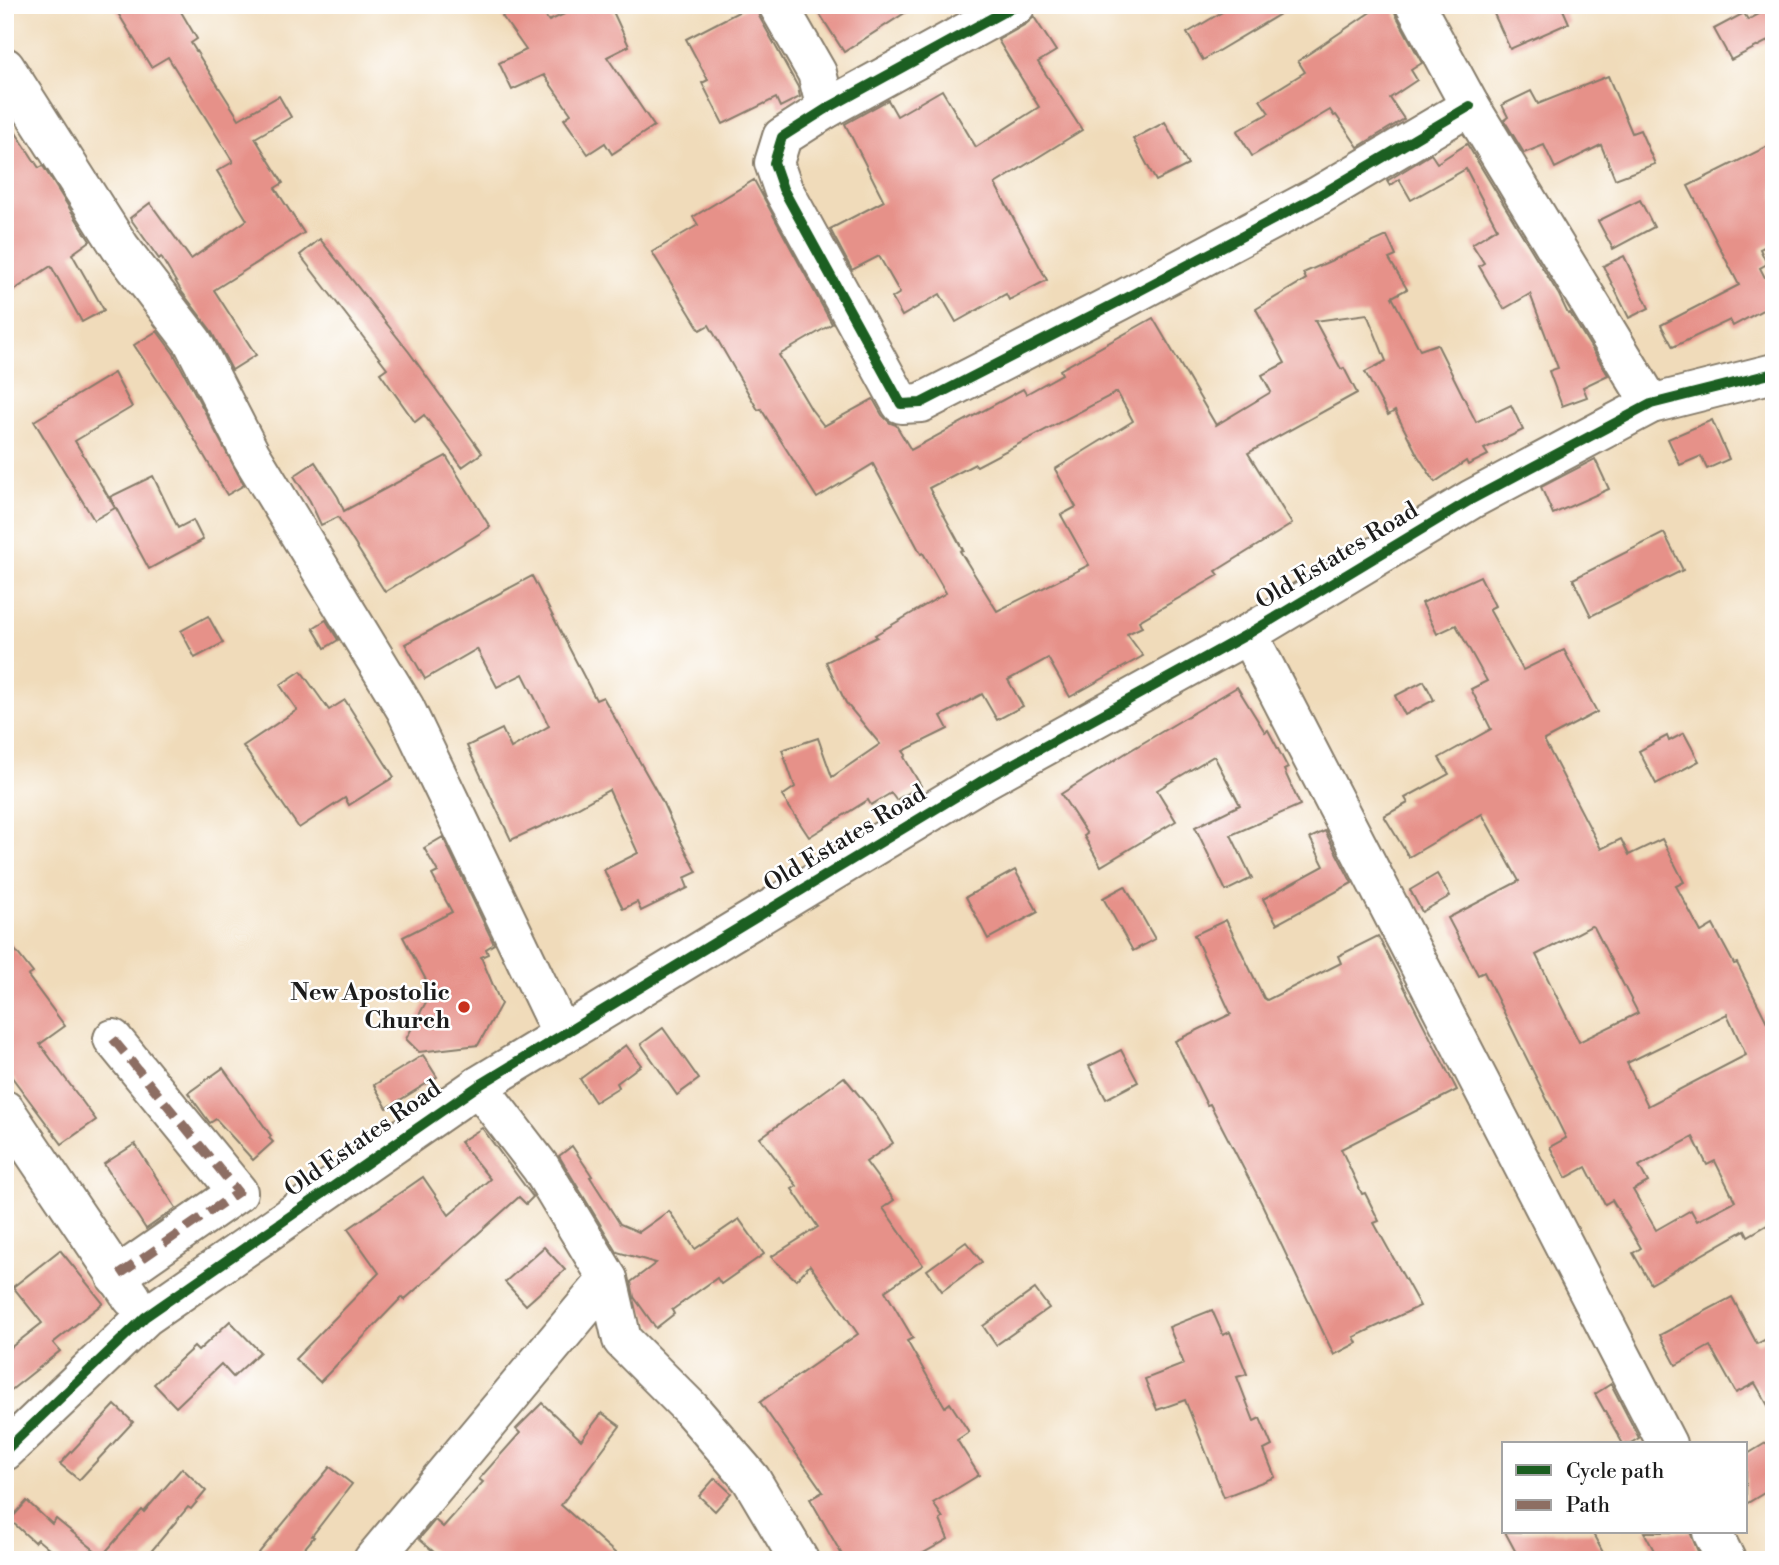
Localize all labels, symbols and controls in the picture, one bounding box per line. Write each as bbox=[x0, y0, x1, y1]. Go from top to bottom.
street label: Old Estates Road bbox=[1250, 495, 1424, 616]
street label: Old Estates Road bbox=[758, 778, 932, 899]
place label: New Apostolic Church bbox=[290, 978, 450, 1036]
marker: New Apostolic Church bbox=[456, 999, 472, 1015]
street label: Old Estates Road bbox=[279, 1074, 447, 1204]
legend bbox=[1502, 1442, 1748, 1534]
text: Cycle path bbox=[1566, 1459, 1665, 1485]
text: Path bbox=[1566, 1493, 1611, 1519]

